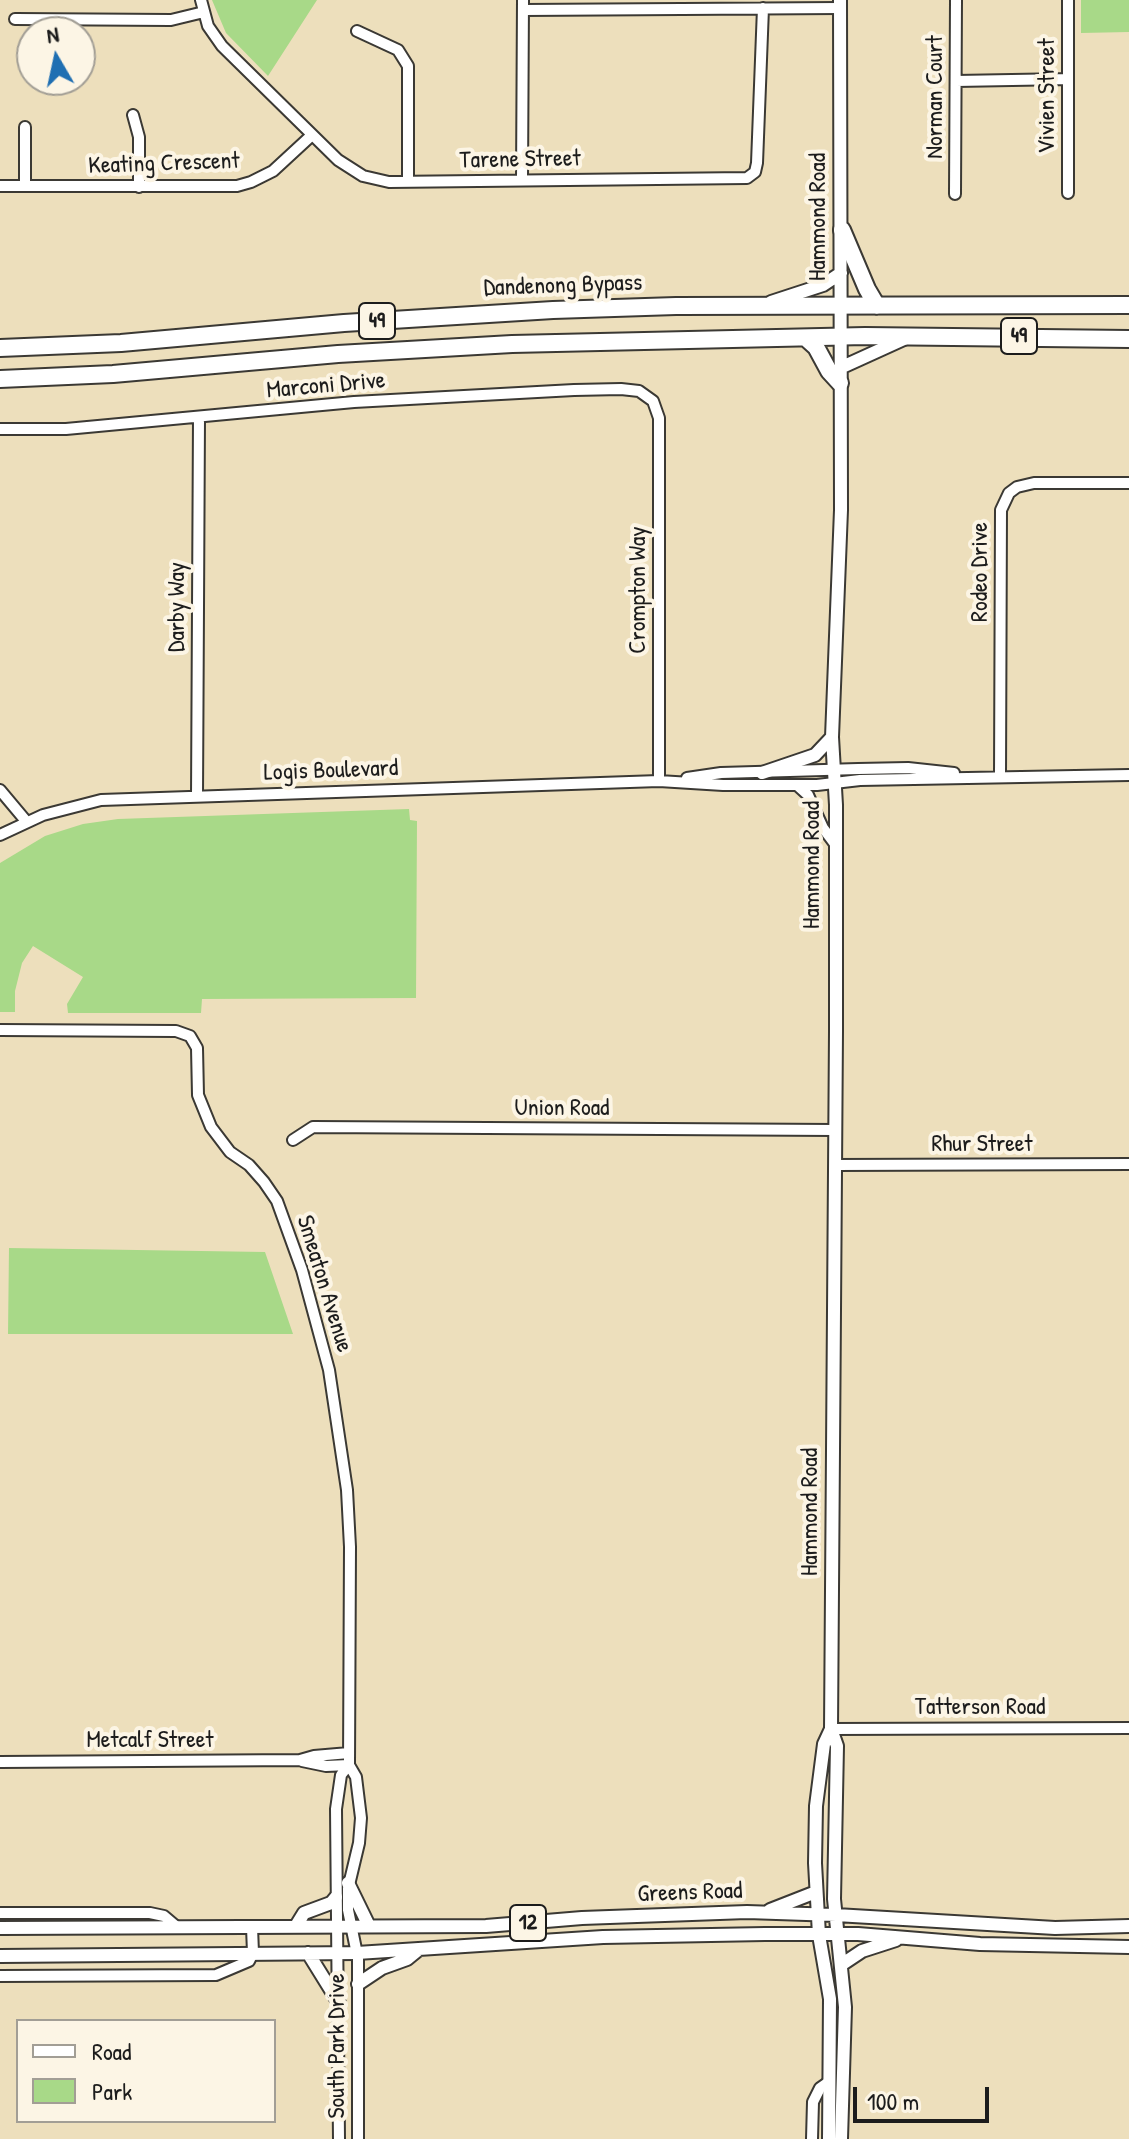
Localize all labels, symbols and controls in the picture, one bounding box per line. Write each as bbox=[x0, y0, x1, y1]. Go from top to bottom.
north arrow bbox=[16, 16, 96, 96]
text: N bbox=[44, 19, 61, 50]
street label: Norman Court bbox=[922, 35, 950, 159]
street label: Vivien Street bbox=[1034, 38, 1062, 154]
street label: Tarene Street bbox=[459, 145, 581, 175]
street label: Keating Crescent bbox=[88, 147, 240, 181]
street label: Hammond Road bbox=[805, 153, 833, 281]
street label: Dandenong Bypass bbox=[483, 269, 643, 303]
road number: 49 bbox=[359, 303, 395, 339]
road number: 49 bbox=[1001, 318, 1037, 354]
street label: Marconi Drive bbox=[266, 366, 386, 406]
street label: Rodeo Drive bbox=[967, 522, 995, 622]
street label: Crompton Way bbox=[625, 526, 653, 654]
street label: Darby Way bbox=[164, 562, 192, 652]
street label: Logis Boulevard bbox=[263, 754, 399, 788]
street label: Hammond Road bbox=[799, 801, 827, 929]
street label: Union Road bbox=[515, 1095, 609, 1123]
street label: Rhur Street bbox=[931, 1131, 1033, 1159]
street label: Smeaton Avenue bbox=[290, 1212, 358, 1356]
street label: Hammond Road bbox=[797, 1448, 825, 1576]
street label: Tatterson Road bbox=[915, 1694, 1045, 1722]
street label: Metcalf Street bbox=[86, 1727, 214, 1755]
street label: Greens Road bbox=[637, 1877, 743, 1909]
road number: 12 bbox=[510, 1905, 546, 1941]
street label: South Park Drive bbox=[324, 1974, 352, 2118]
legend bbox=[16, 2019, 276, 2123]
text: Road bbox=[92, 2035, 131, 2067]
scale bar bbox=[857, 2071, 993, 2121]
text: Park bbox=[92, 2075, 132, 2107]
text: 100 m bbox=[867, 2085, 919, 2117]

